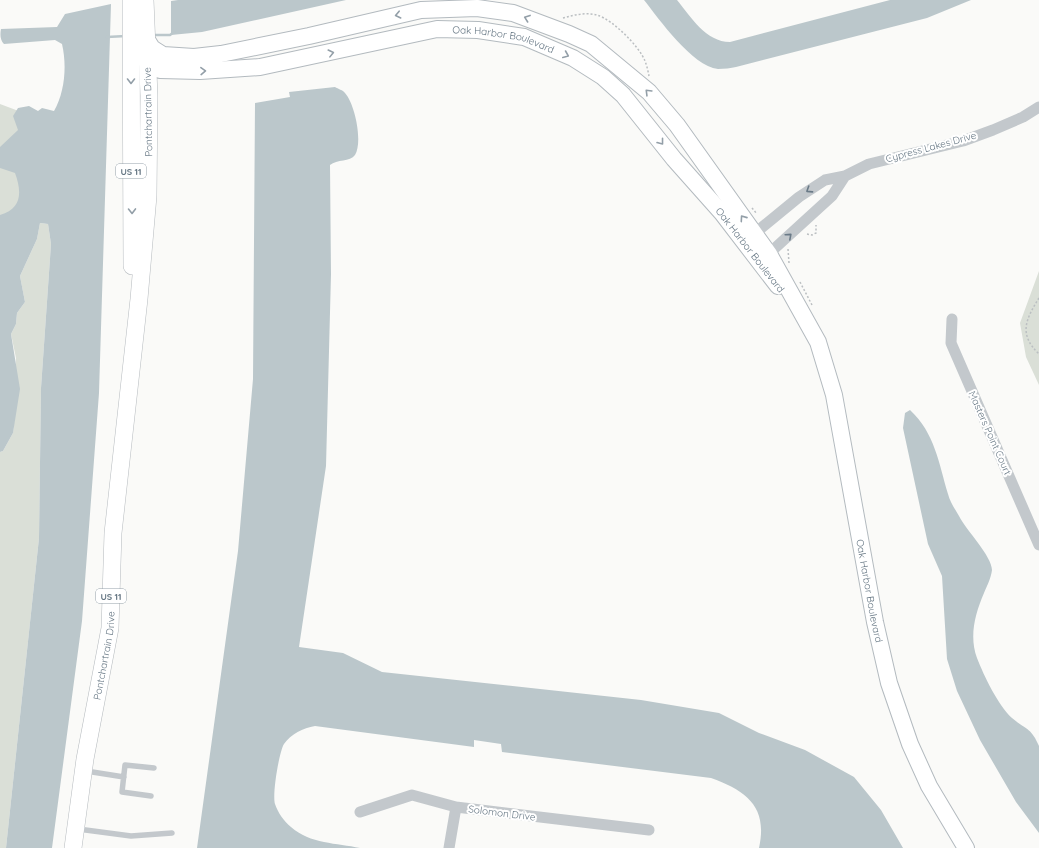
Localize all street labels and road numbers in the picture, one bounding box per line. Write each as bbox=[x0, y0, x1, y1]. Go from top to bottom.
street label: Oak Harbor Boulevard bbox=[452, 23, 557, 56]
street label: Pontchartrain Drive bbox=[141, 67, 155, 157]
street label: Cypress Lakes Drive bbox=[884, 129, 978, 165]
road number: US 11 bbox=[116, 164, 146, 178]
street label: Oak Harbor Boulevard bbox=[713, 205, 787, 295]
street label: Masters Point Court bbox=[966, 389, 1015, 478]
street label: Oak Harbor Boulevard bbox=[854, 538, 886, 644]
road number: US 11 bbox=[96, 589, 126, 603]
street label: Pontchartrain Drive bbox=[90, 611, 117, 701]
street label: Solomon Drive bbox=[468, 802, 537, 824]

